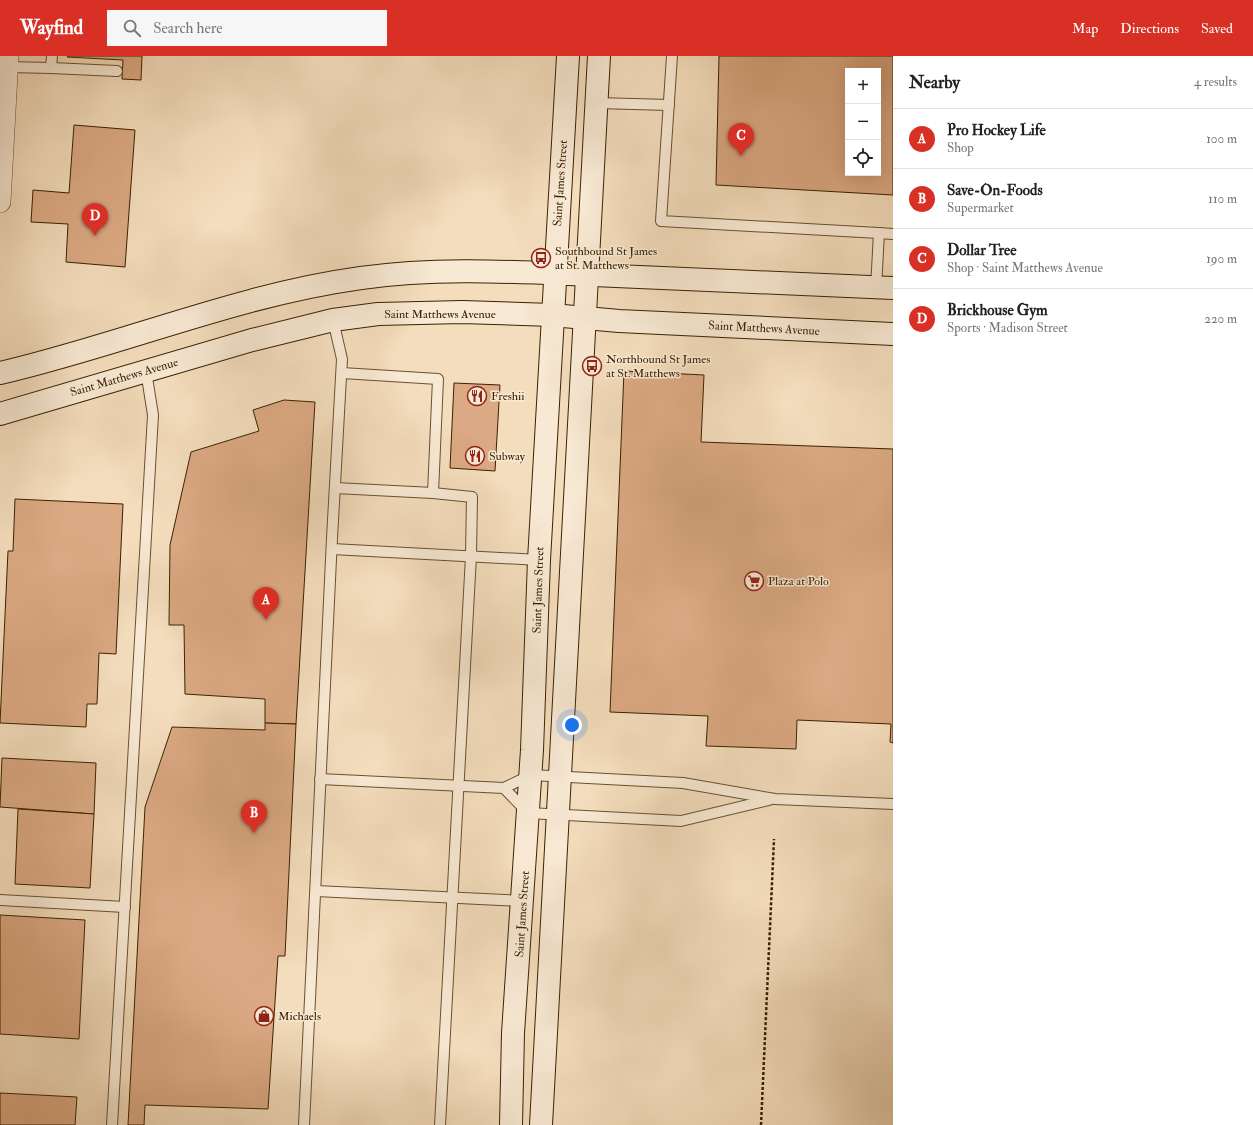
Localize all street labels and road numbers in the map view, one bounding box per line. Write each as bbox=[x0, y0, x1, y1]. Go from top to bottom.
street label: Saint James Street bbox=[550, 139, 571, 227]
street label: Saint Matthews Avenue bbox=[384, 307, 496, 322]
street label: Saint Matthews Avenue bbox=[708, 318, 820, 339]
street label: Saint Matthews Avenue bbox=[68, 355, 180, 400]
street label: Saint James Street bbox=[529, 546, 548, 634]
street label: Saint James Street bbox=[512, 870, 533, 958]

